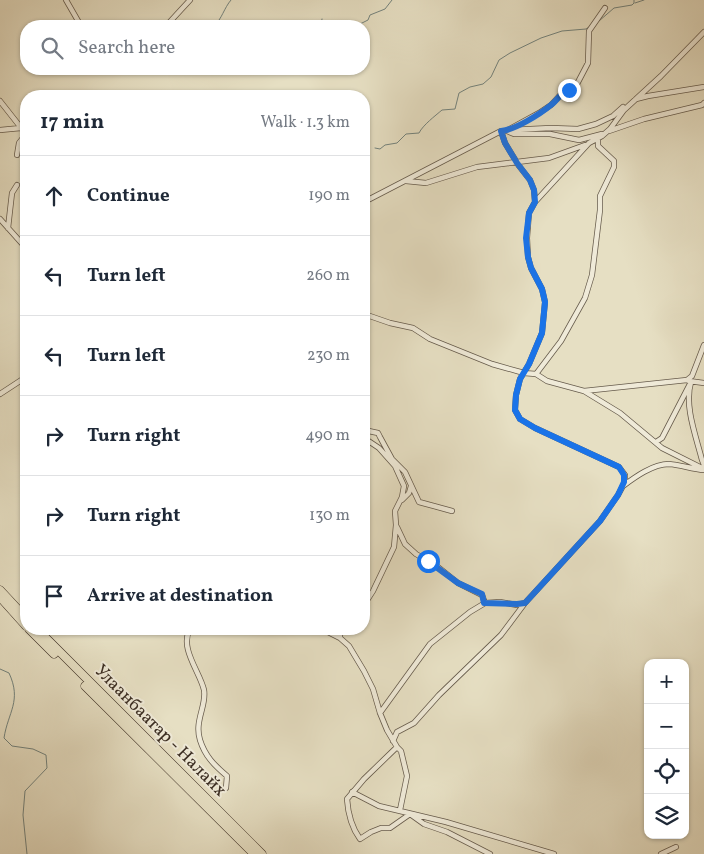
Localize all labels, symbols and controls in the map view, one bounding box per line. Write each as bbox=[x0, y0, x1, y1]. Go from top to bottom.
search box bbox=[20, 20, 370, 75]
icon: search bbox=[38, 34, 66, 62]
text: Search here bbox=[78, 35, 175, 61]
route end bbox=[558, 79, 581, 102]
text: 17 min bbox=[40, 108, 104, 137]
text: Walk · 1.3 km bbox=[260, 112, 350, 134]
icon: ahead bbox=[40, 182, 68, 210]
text: Continue bbox=[87, 183, 170, 209]
text: 190 m bbox=[308, 185, 350, 207]
icon: left bbox=[40, 262, 68, 290]
text: Turn left bbox=[87, 263, 166, 289]
text: 260 m bbox=[306, 265, 350, 287]
icon: left bbox=[40, 342, 68, 370]
text: Turn left bbox=[87, 343, 166, 369]
text: 230 m bbox=[307, 345, 350, 367]
icon: right bbox=[40, 422, 68, 450]
text: Turn right bbox=[87, 423, 180, 449]
text: 490 m bbox=[305, 425, 350, 447]
icon: right bbox=[40, 502, 68, 530]
text: Turn right bbox=[87, 503, 180, 529]
text: 130 m bbox=[309, 505, 350, 527]
route start bbox=[417, 550, 440, 573]
icon: arrive bbox=[40, 582, 68, 610]
text: Arrive at destination bbox=[87, 583, 273, 609]
street label: Улаанбаатар - Налайх bbox=[88, 659, 232, 803]
map controls bbox=[644, 659, 689, 839]
button: + bbox=[644, 659, 689, 704]
button: − bbox=[644, 704, 689, 749]
button: locate bbox=[644, 749, 689, 794]
button: layers bbox=[644, 794, 689, 839]

